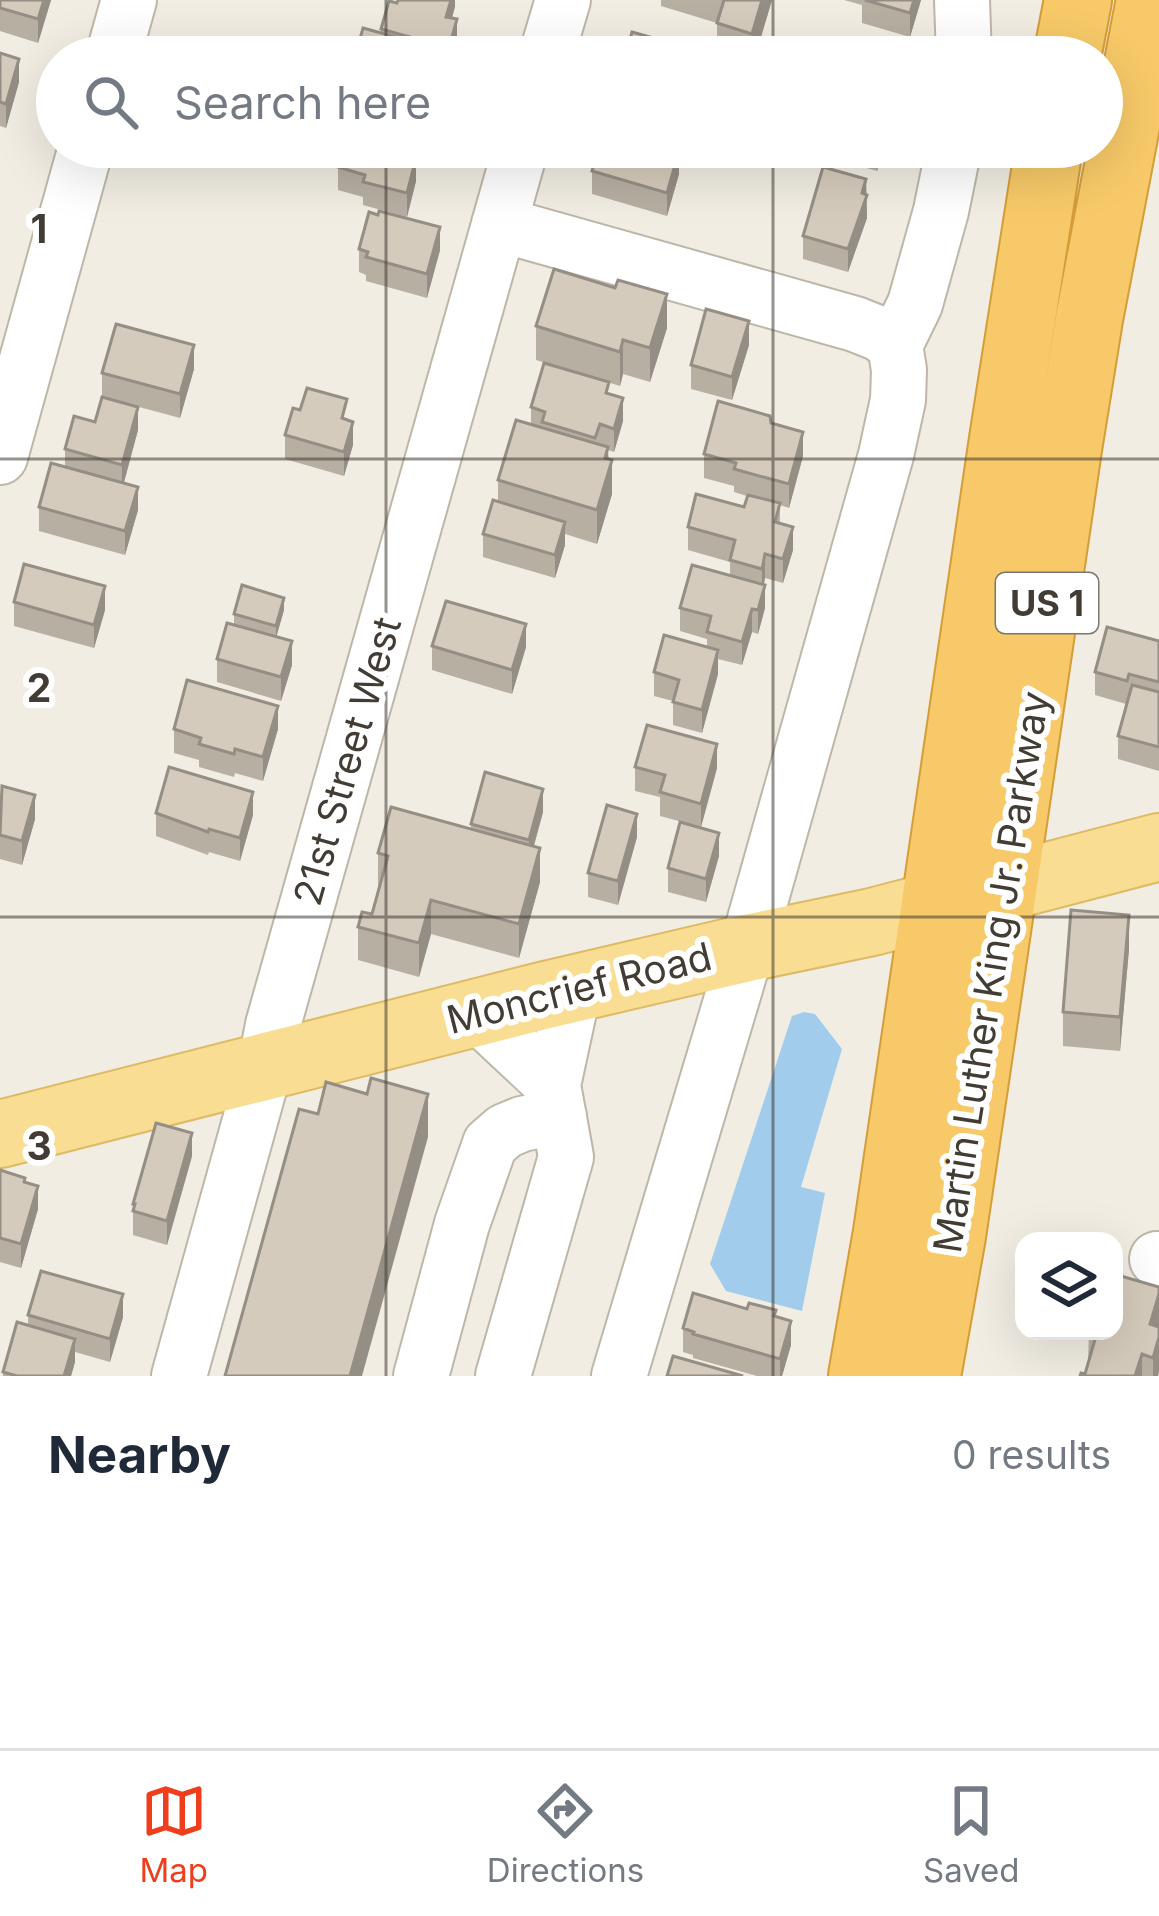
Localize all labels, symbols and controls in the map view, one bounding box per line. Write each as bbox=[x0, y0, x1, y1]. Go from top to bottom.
search box bbox=[36, 36, 1123, 168]
icon: search bbox=[78, 69, 144, 135]
text: Search here bbox=[174, 75, 431, 130]
text: 1 bbox=[31, 205, 47, 252]
road number: US 1 bbox=[996, 573, 1098, 633]
street label: 21st Street West bbox=[283, 611, 410, 910]
text: 2 bbox=[27, 664, 51, 711]
street label: Martin Luther King Jr. Parkway bbox=[923, 688, 1058, 1256]
street label: Moncrief Road bbox=[442, 932, 716, 1043]
text: 3 bbox=[26, 1122, 52, 1169]
map controls bbox=[1015, 1232, 1123, 1340]
button: layers bbox=[1015, 1232, 1123, 1340]
text: Nearby bbox=[48, 1424, 231, 1485]
text: 0 results bbox=[952, 1431, 1111, 1478]
tab: Map bbox=[139, 1778, 208, 1890]
tab: Directions bbox=[487, 1778, 644, 1890]
tab: Saved bbox=[923, 1778, 1020, 1890]

